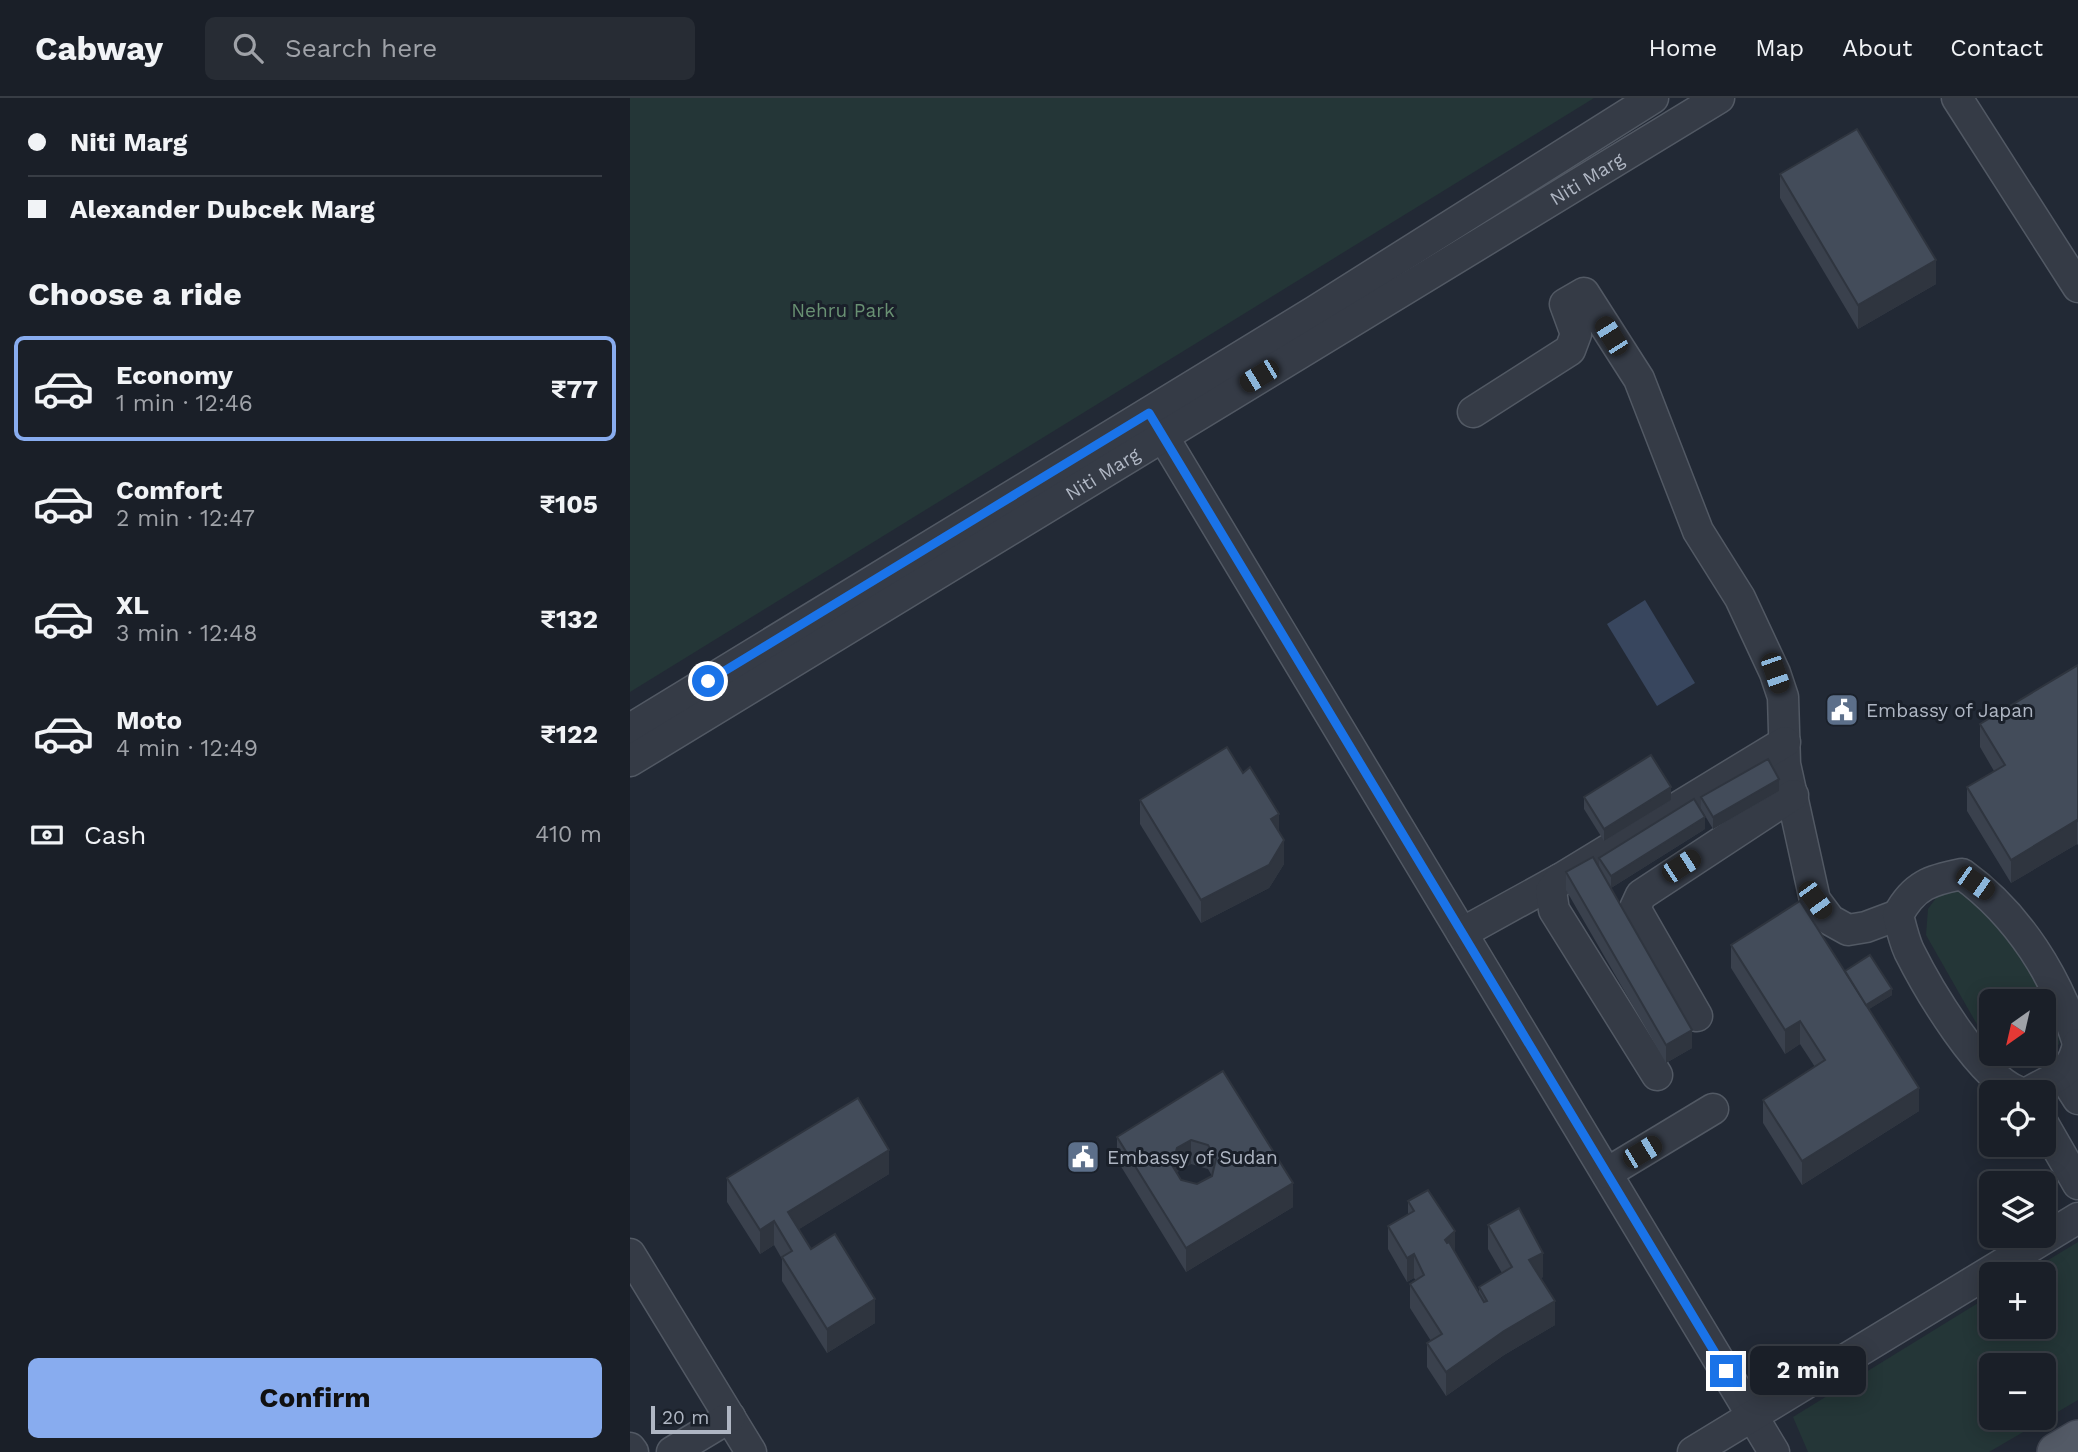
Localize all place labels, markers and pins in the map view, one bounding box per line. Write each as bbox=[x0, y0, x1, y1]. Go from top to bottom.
public building icon: Embassy of Japan bbox=[1823, 691, 1861, 729]
place label: Embassy of Japan bbox=[1866, 699, 2034, 722]
public building icon: Embassy of Sudan bbox=[1064, 1138, 1102, 1176]
place label: Embassy of Sudan bbox=[1107, 1146, 1278, 1169]

